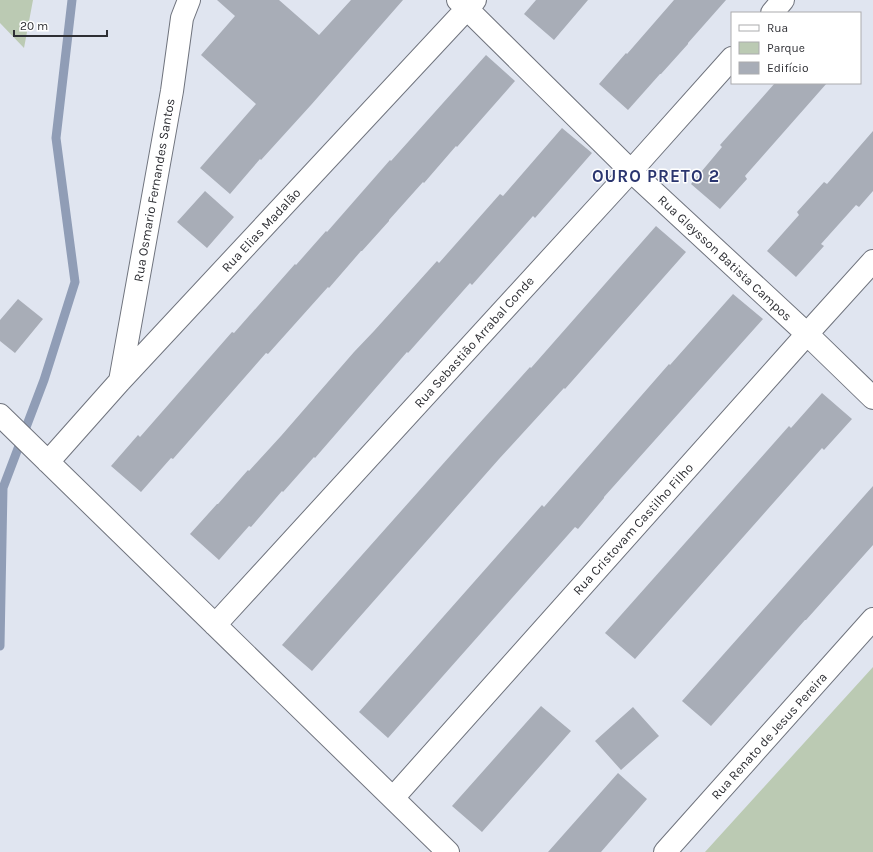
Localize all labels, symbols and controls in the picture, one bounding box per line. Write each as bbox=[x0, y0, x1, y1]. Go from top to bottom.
scale bar bbox=[14, 12, 107, 38]
legend bbox=[731, 12, 861, 84]
text: 20 m bbox=[20, 19, 48, 33]
text: Rua bbox=[767, 21, 788, 35]
text: Parque bbox=[767, 41, 805, 55]
text: Edifício bbox=[767, 61, 808, 75]
street label: Rua Osmario Fernandes Santos bbox=[130, 97, 178, 283]
district label: OURO PRETO 2 bbox=[592, 166, 720, 186]
street label: Rua Elias Madalão bbox=[218, 185, 304, 275]
street label: Rua Gleysson Batista Campos bbox=[655, 192, 795, 324]
street label: Rua Sebastião Arrabal Conde bbox=[411, 273, 537, 411]
street label: Rua Cristovam Castilho Filho bbox=[570, 460, 696, 598]
street label: Rua Renato de Jesus Pereira bbox=[708, 669, 830, 803]

